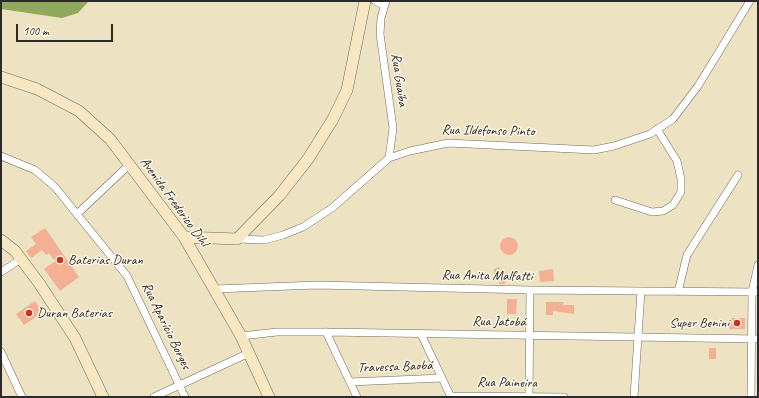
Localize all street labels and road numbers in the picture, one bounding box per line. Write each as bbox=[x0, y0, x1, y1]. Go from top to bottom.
street label: Rua Guaíba bbox=[387, 52, 411, 108]
street label: Rua Ildefonso Pinto bbox=[441, 122, 535, 140]
street label: Avenida Frederico Dihl bbox=[136, 154, 212, 250]
street label: Rua Anita Malfatti bbox=[441, 267, 533, 285]
street label: Rua Aparício Borges bbox=[138, 280, 194, 372]
street label: Rua Jatobá bbox=[472, 313, 526, 331]
street label: Travessa Baobá bbox=[357, 357, 433, 377]
street label: Rua Paineira bbox=[477, 374, 537, 392]

